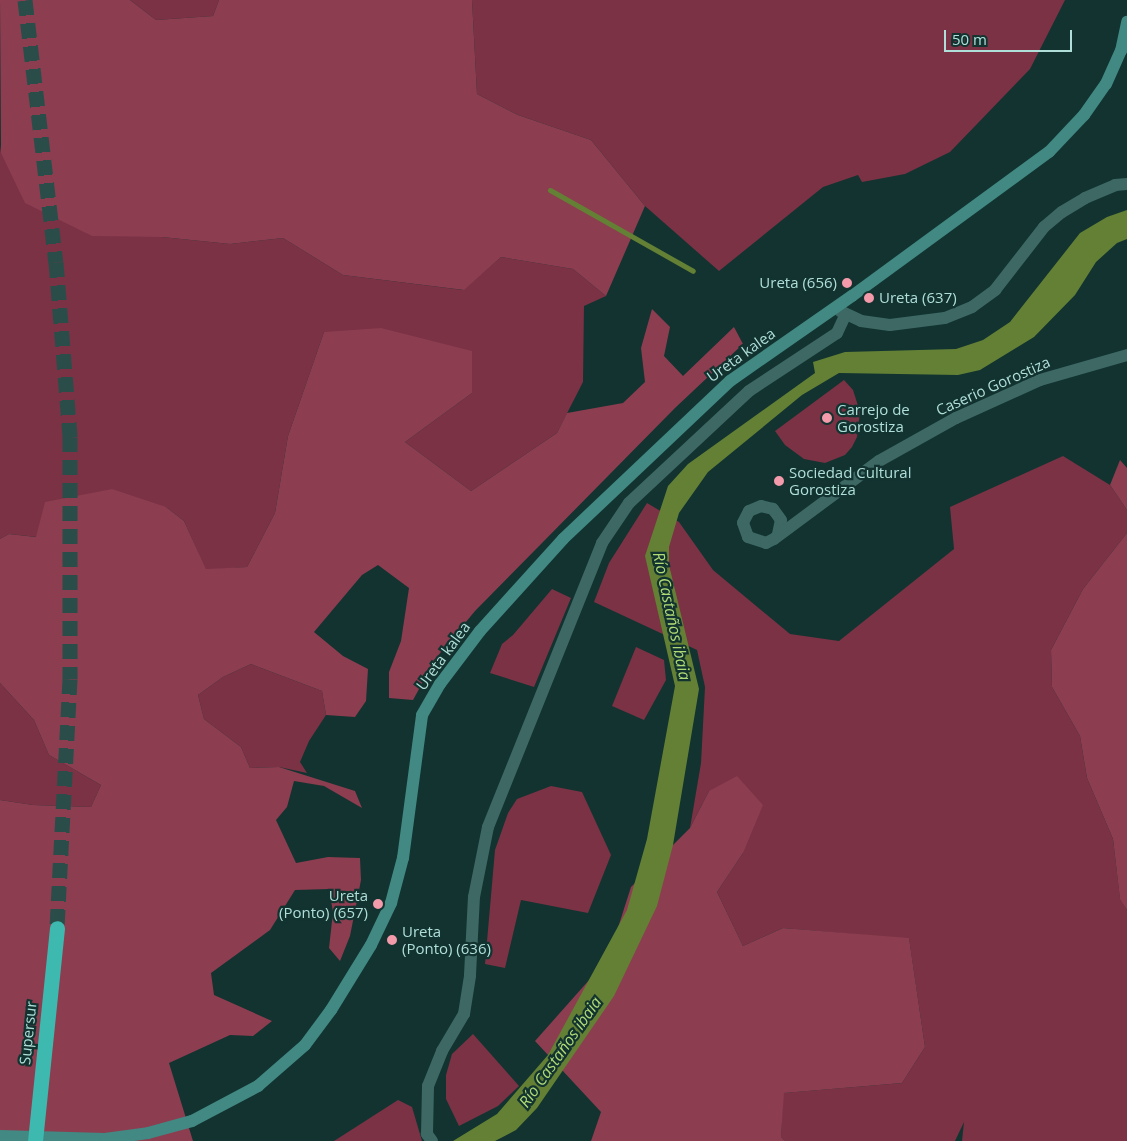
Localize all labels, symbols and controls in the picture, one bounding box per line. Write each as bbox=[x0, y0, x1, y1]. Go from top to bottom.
scale bar bbox=[947, 20, 1074, 52]
text: 50 m bbox=[952, 29, 987, 49]
place label: Ureta (656) bbox=[759, 274, 837, 292]
marker: Ureta (656) bbox=[841, 277, 853, 289]
place label: Ureta (637) bbox=[879, 289, 957, 307]
marker: Ureta (637) bbox=[863, 292, 875, 304]
street label: Ureta kalea bbox=[703, 324, 779, 386]
street label: Caserio Gorostiza bbox=[933, 353, 1053, 419]
place label: Carrejo de Gorostiza bbox=[837, 400, 910, 435]
marker: Carrejo de Gorostiza bbox=[821, 412, 833, 424]
place label: Sociedad Cultural Gorostiza bbox=[789, 463, 911, 498]
marker: Sociedad Cultural Gorostiza bbox=[773, 475, 785, 487]
water label: Río Castaños ibaia bbox=[649, 550, 695, 682]
street label: Ureta kalea bbox=[412, 618, 474, 694]
place label: Ureta (Ponto) (657) bbox=[279, 886, 368, 921]
marker: Ureta (Ponto) (657) bbox=[372, 898, 384, 910]
place label: Ureta (Ponto) (636) bbox=[402, 922, 491, 957]
marker: Ureta (Ponto) (636) bbox=[386, 934, 398, 946]
water label: Río Castaños ibaia bbox=[515, 993, 605, 1111]
street label: Supersur bbox=[16, 1000, 40, 1066]

